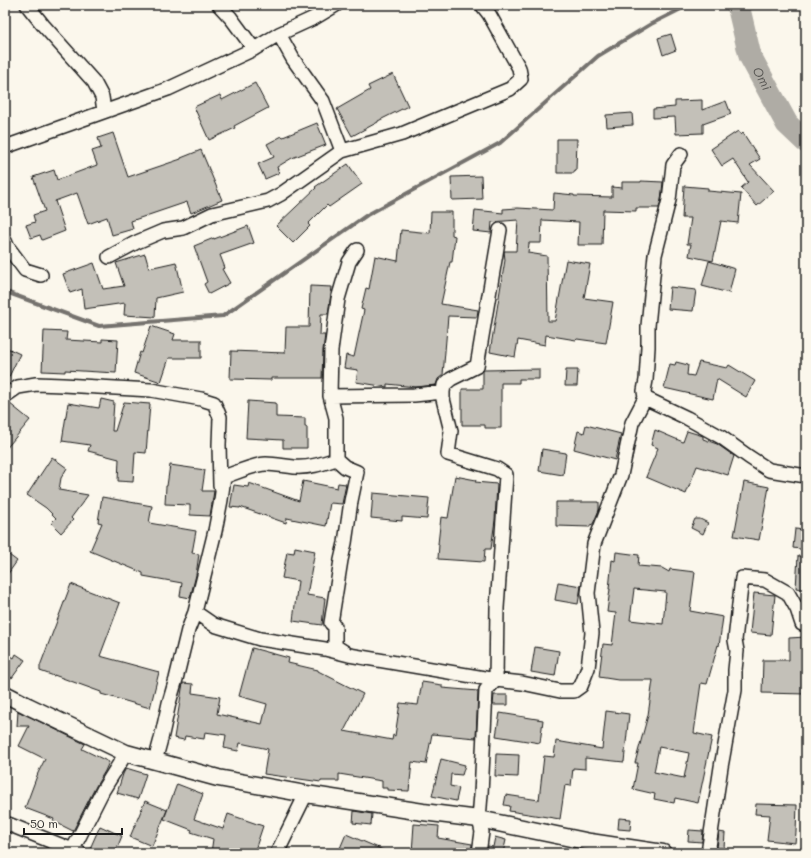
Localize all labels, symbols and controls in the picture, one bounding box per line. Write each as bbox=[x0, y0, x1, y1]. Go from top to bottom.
water label: Omi bbox=[749, 63, 776, 93]
scale bar bbox=[24, 810, 122, 836]
text: 50 m bbox=[30, 815, 58, 831]

